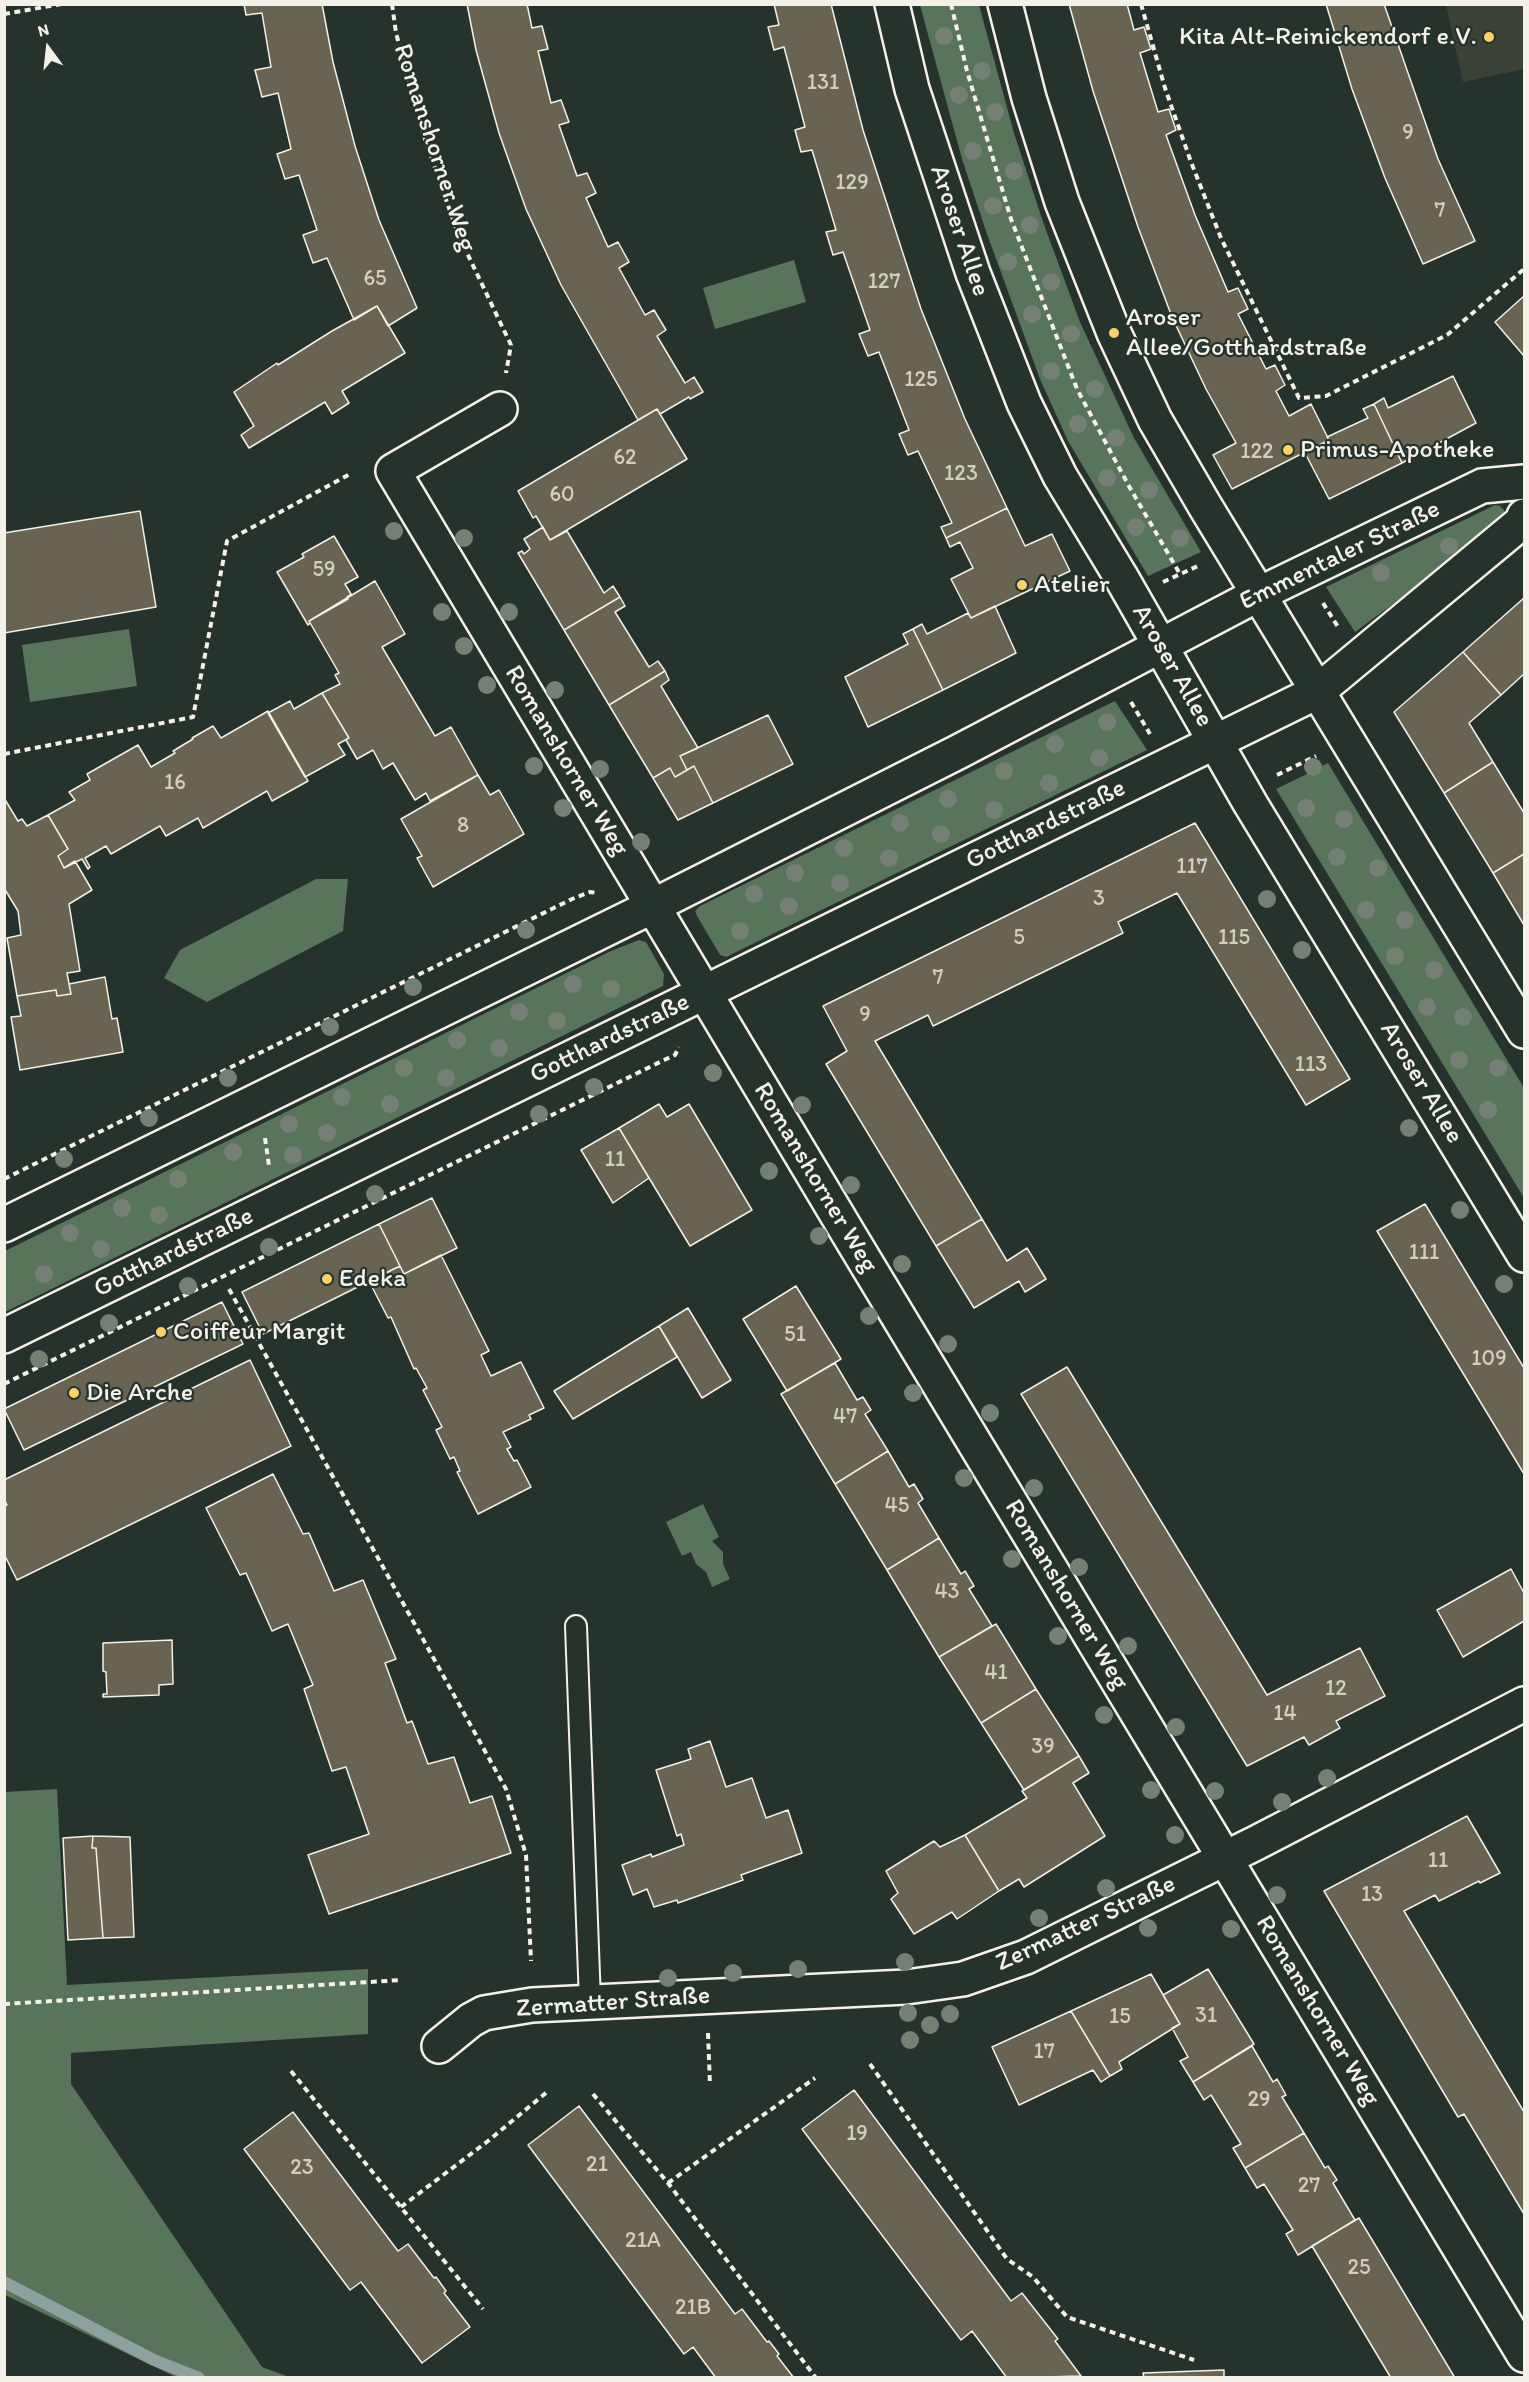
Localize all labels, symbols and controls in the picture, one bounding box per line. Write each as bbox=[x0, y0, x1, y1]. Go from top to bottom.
north arrow bbox=[18, 18, 78, 78]
text: N bbox=[36, 20, 51, 41]
place label: Kita Alt-Reinickendorf e.V. bbox=[1179, 21, 1477, 53]
marker: Kita Alt-Reinickendorf e.V. bbox=[1482, 30, 1496, 44]
street label: Romanshorner Weg bbox=[386, 40, 482, 256]
house number: 131 bbox=[807, 70, 839, 96]
house number: 9 bbox=[1402, 120, 1414, 146]
street label: Aroser Allee bbox=[922, 161, 996, 301]
house number: 129 bbox=[835, 170, 869, 196]
house number: 7 bbox=[1435, 198, 1445, 224]
house number: 65 bbox=[363, 266, 387, 292]
house number: 127 bbox=[868, 269, 900, 295]
place label: Aroser Allee/Gotthardstraße bbox=[1126, 302, 1367, 364]
marker: Aroser Allee/Gotthardstraße bbox=[1107, 326, 1121, 340]
house number: 125 bbox=[904, 367, 938, 393]
place label: Primus-Apotheke bbox=[1300, 434, 1494, 466]
house number: 122 bbox=[1240, 439, 1274, 465]
marker: Primus-Apotheke bbox=[1281, 443, 1295, 457]
house number: 62 bbox=[613, 445, 637, 471]
house number: 123 bbox=[944, 461, 978, 487]
house number: 60 bbox=[549, 482, 575, 508]
street label: Emmentaler Straße bbox=[1235, 494, 1445, 618]
house number: 59 bbox=[312, 557, 336, 583]
place label: Atelier bbox=[1034, 569, 1110, 601]
marker: Atelier bbox=[1015, 578, 1029, 592]
street label: Aroser Allee bbox=[1124, 599, 1220, 733]
street label: Romanshorner Weg bbox=[497, 660, 635, 862]
house number: 16 bbox=[164, 770, 186, 796]
street label: Gotthardstraße bbox=[961, 773, 1131, 877]
house number: 8 bbox=[457, 813, 469, 839]
house number: 117 bbox=[1176, 854, 1208, 880]
house number: 3 bbox=[1093, 886, 1105, 912]
house number: 5 bbox=[1013, 925, 1025, 951]
house number: 115 bbox=[1218, 925, 1250, 951]
house number: 7 bbox=[933, 965, 943, 991]
street label: Gotthardstraße bbox=[525, 987, 695, 1091]
house number: 9 bbox=[859, 1002, 871, 1028]
street label: Aroser Allee bbox=[1372, 1016, 1470, 1150]
house number: 113 bbox=[1295, 1052, 1327, 1078]
street label: Romanshorner Weg bbox=[746, 1077, 884, 1279]
house number: 11 bbox=[605, 1147, 625, 1173]
street label: Gotthardstraße bbox=[89, 1201, 259, 1305]
house number: 111 bbox=[1409, 1240, 1439, 1266]
place label: Edeka bbox=[339, 1263, 406, 1295]
marker: Edeka bbox=[320, 1272, 334, 1286]
place label: Coiffeur Margit bbox=[173, 1316, 346, 1348]
house number: 51 bbox=[784, 1322, 806, 1348]
marker: Coiffeur Margit bbox=[154, 1325, 168, 1339]
house number: 109 bbox=[1471, 1346, 1507, 1372]
place label: Die Arche bbox=[86, 1377, 193, 1409]
marker: Die Arche bbox=[67, 1386, 81, 1400]
house number: 47 bbox=[833, 1404, 857, 1430]
house number: 45 bbox=[885, 1493, 909, 1519]
street label: Romanshorner Weg bbox=[997, 1494, 1135, 1696]
house number: 43 bbox=[934, 1579, 960, 1605]
house number: 41 bbox=[984, 1660, 1008, 1686]
house number: 12 bbox=[1325, 1676, 1347, 1702]
house number: 14 bbox=[1273, 1701, 1297, 1727]
house number: 39 bbox=[1031, 1734, 1055, 1760]
house number: 11 bbox=[1428, 1848, 1448, 1874]
street label: Zermatter Straße bbox=[991, 1869, 1181, 1979]
house number: 13 bbox=[1361, 1882, 1383, 1908]
street label: Romanshorner Weg bbox=[1248, 1910, 1386, 2112]
street label: Zermatter Straße bbox=[515, 1981, 711, 2025]
house number: 31 bbox=[1195, 2003, 1217, 2029]
house number: 15 bbox=[1109, 2004, 1131, 2030]
house number: 17 bbox=[1033, 2039, 1055, 2065]
house number: 29 bbox=[1247, 2087, 1271, 2113]
house number: 19 bbox=[846, 2121, 868, 2147]
house number: 21 bbox=[586, 2152, 608, 2178]
house number: 23 bbox=[290, 2155, 314, 2181]
house number: 27 bbox=[1298, 2173, 1320, 2199]
house number: 21A bbox=[625, 2228, 661, 2254]
house number: 25 bbox=[1347, 2255, 1371, 2281]
house number: 21B bbox=[675, 2295, 711, 2321]

